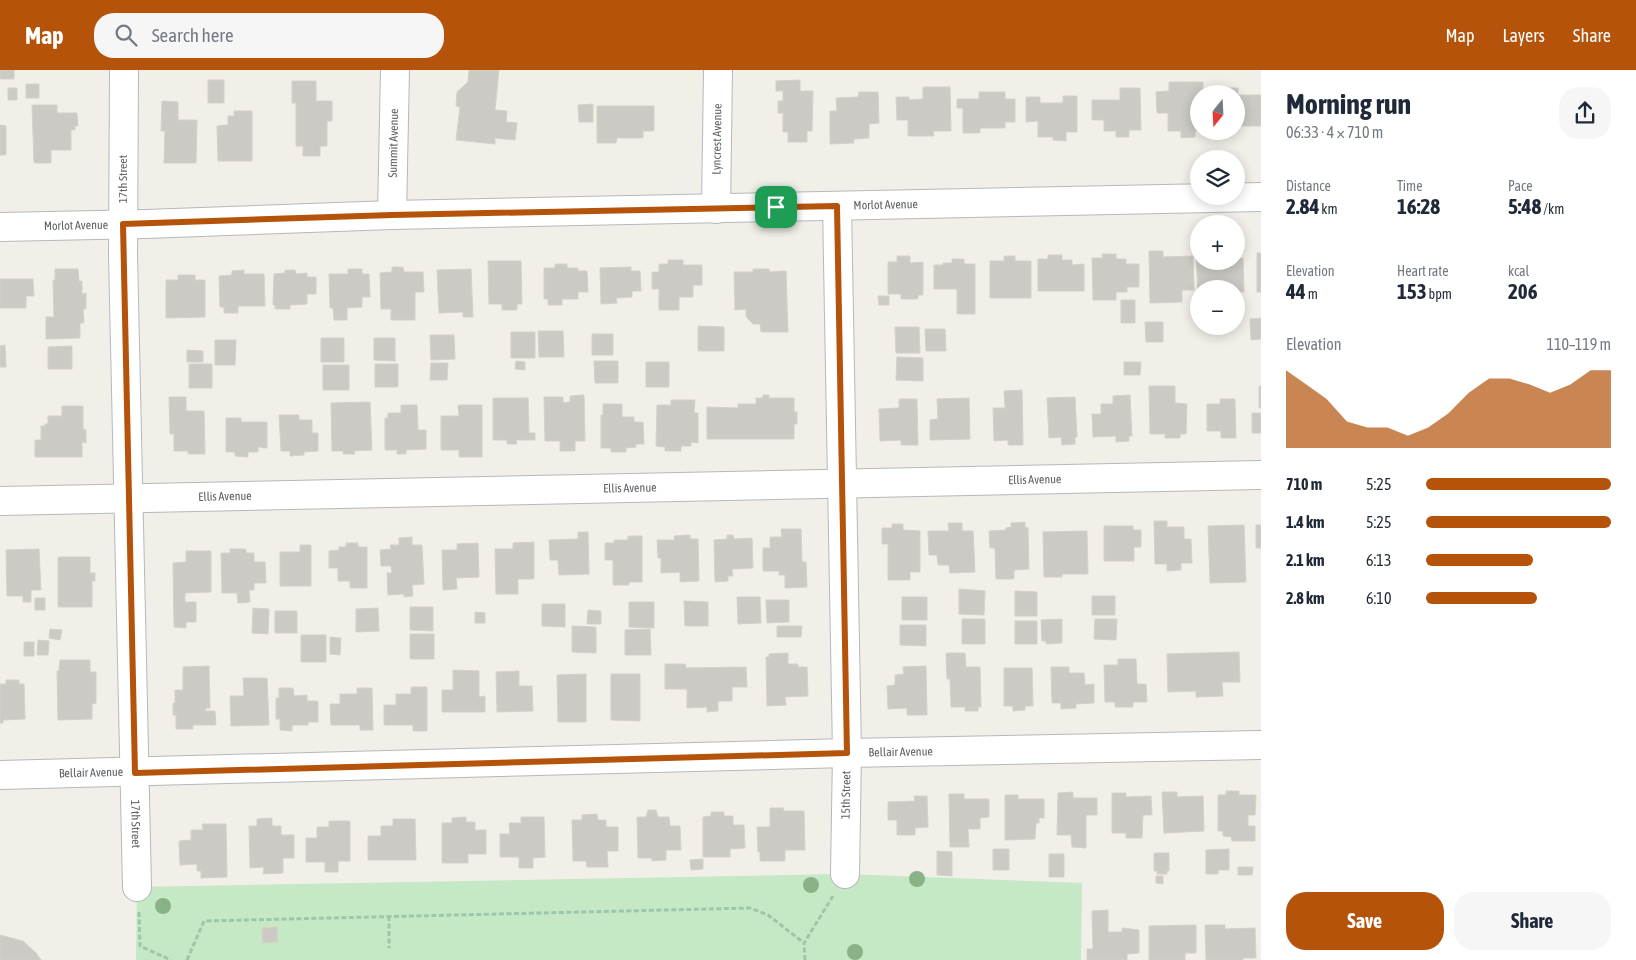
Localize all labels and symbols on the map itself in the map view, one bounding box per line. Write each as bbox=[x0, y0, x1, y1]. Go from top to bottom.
north arrow bbox=[1190, 85, 1245, 140]
street label: Lyncrest Avenue bbox=[709, 103, 725, 175]
street label: Summit Avenue bbox=[386, 108, 401, 178]
street label: 17th Street bbox=[116, 154, 130, 203]
pin bbox=[755, 186, 797, 228]
street label: Morlot Avenue bbox=[853, 197, 918, 212]
street label: Morlot Avenue bbox=[44, 218, 108, 233]
street label: Ellis Avenue bbox=[1008, 472, 1062, 487]
street label: Ellis Avenue bbox=[603, 480, 657, 496]
street label: Ellis Avenue bbox=[198, 489, 252, 504]
street label: Bellair Avenue bbox=[868, 744, 933, 760]
street label: Bellair Avenue bbox=[59, 765, 123, 780]
street label: 15th Street bbox=[839, 770, 853, 819]
street label: 17th Street bbox=[128, 799, 143, 849]

